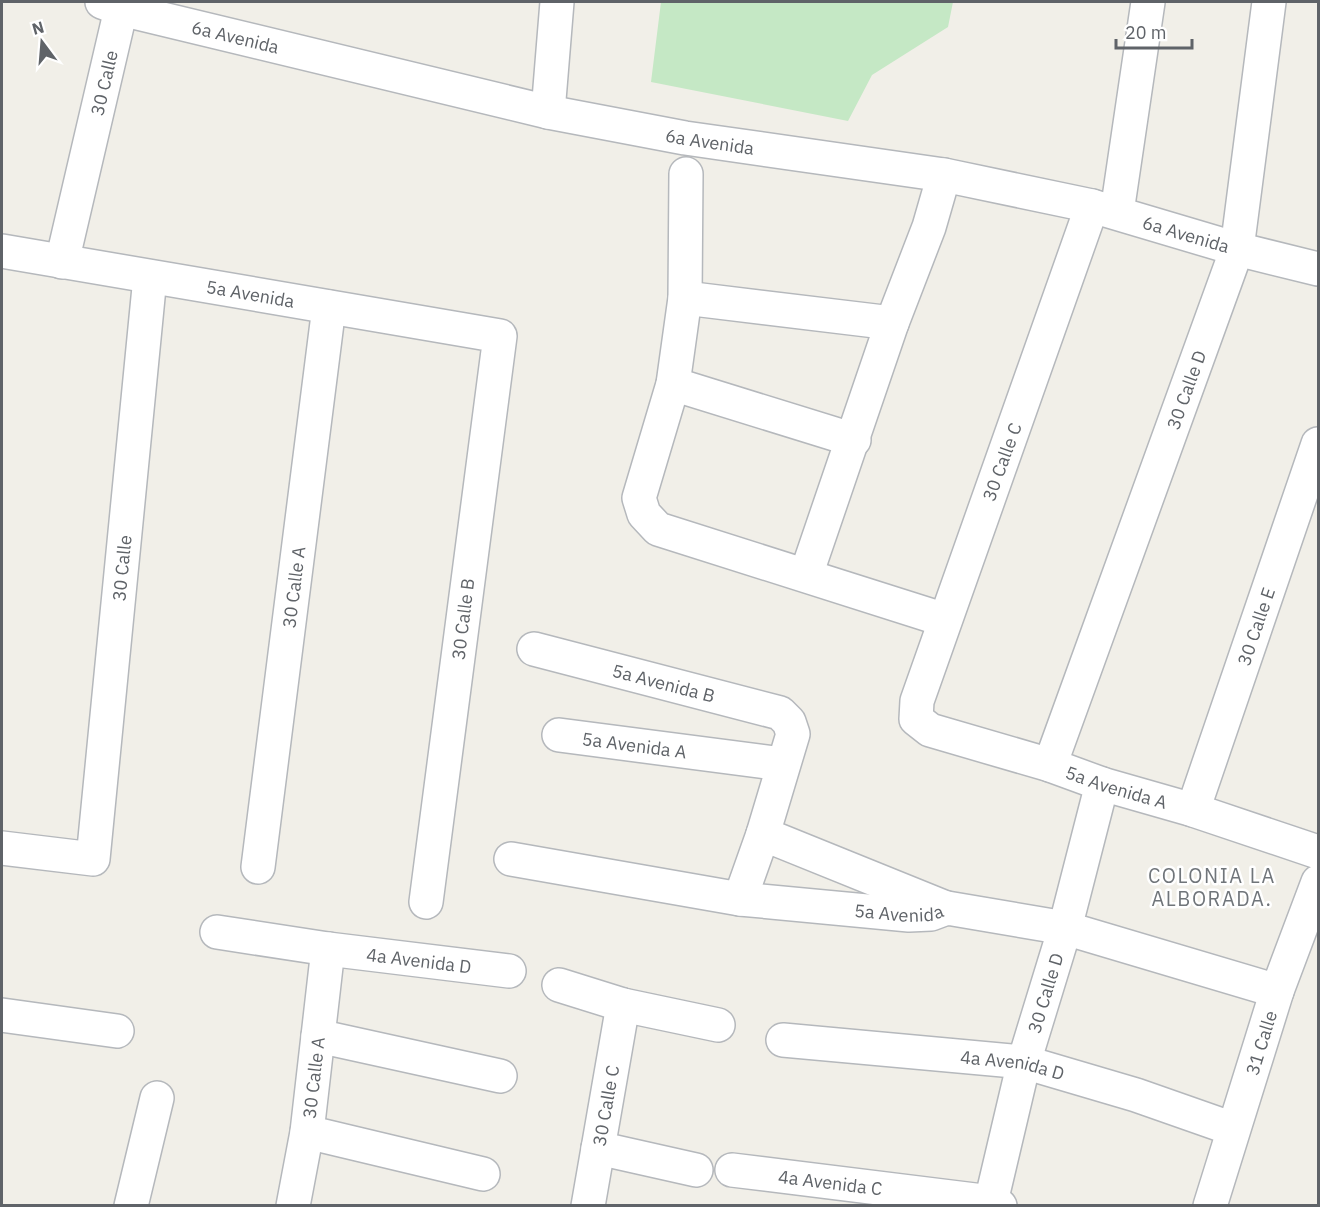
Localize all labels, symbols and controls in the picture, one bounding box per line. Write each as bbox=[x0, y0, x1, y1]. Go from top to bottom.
north arrow bbox=[12, 12, 72, 72]
scale bar bbox=[1116, 12, 1192, 50]
street label: 6a Avenida bbox=[189, 15, 282, 58]
text: N bbox=[30, 16, 46, 39]
text: 20 m bbox=[1125, 21, 1167, 44]
street label: 30 Calle bbox=[85, 48, 123, 118]
street label: 6a Avenida bbox=[664, 123, 756, 159]
street label: 6a Avenida bbox=[1140, 210, 1233, 258]
street label: 5a Avenida bbox=[204, 275, 297, 312]
street label: 30 Calle D bbox=[1161, 347, 1211, 433]
street label: 30 Calle C bbox=[977, 420, 1027, 504]
street label: 30 Calle bbox=[107, 534, 136, 602]
street label: 30 Calle A bbox=[277, 545, 310, 629]
street label: 30 Calle B bbox=[447, 577, 479, 661]
street label: 30 Calle E bbox=[1232, 584, 1280, 668]
street label: 5a Avenida B bbox=[610, 658, 718, 707]
street label: 5a Avenida A bbox=[581, 727, 688, 763]
street label: 5a Avenida A bbox=[1063, 760, 1170, 814]
district label: COLONIA LA ALBORADA. bbox=[1148, 862, 1276, 912]
street label: 5a Avenida bbox=[853, 898, 947, 927]
street label: 4a Avenida D bbox=[365, 942, 473, 978]
street label: 30 Calle D bbox=[1022, 950, 1068, 1036]
street label: 31 Calle bbox=[1240, 1008, 1282, 1078]
street label: 30 Calle A bbox=[297, 1035, 329, 1120]
street label: 4a Avenida D bbox=[959, 1045, 1067, 1085]
street label: 30 Calle C bbox=[587, 1063, 624, 1148]
street label: 4a Avenida C bbox=[777, 1164, 884, 1200]

